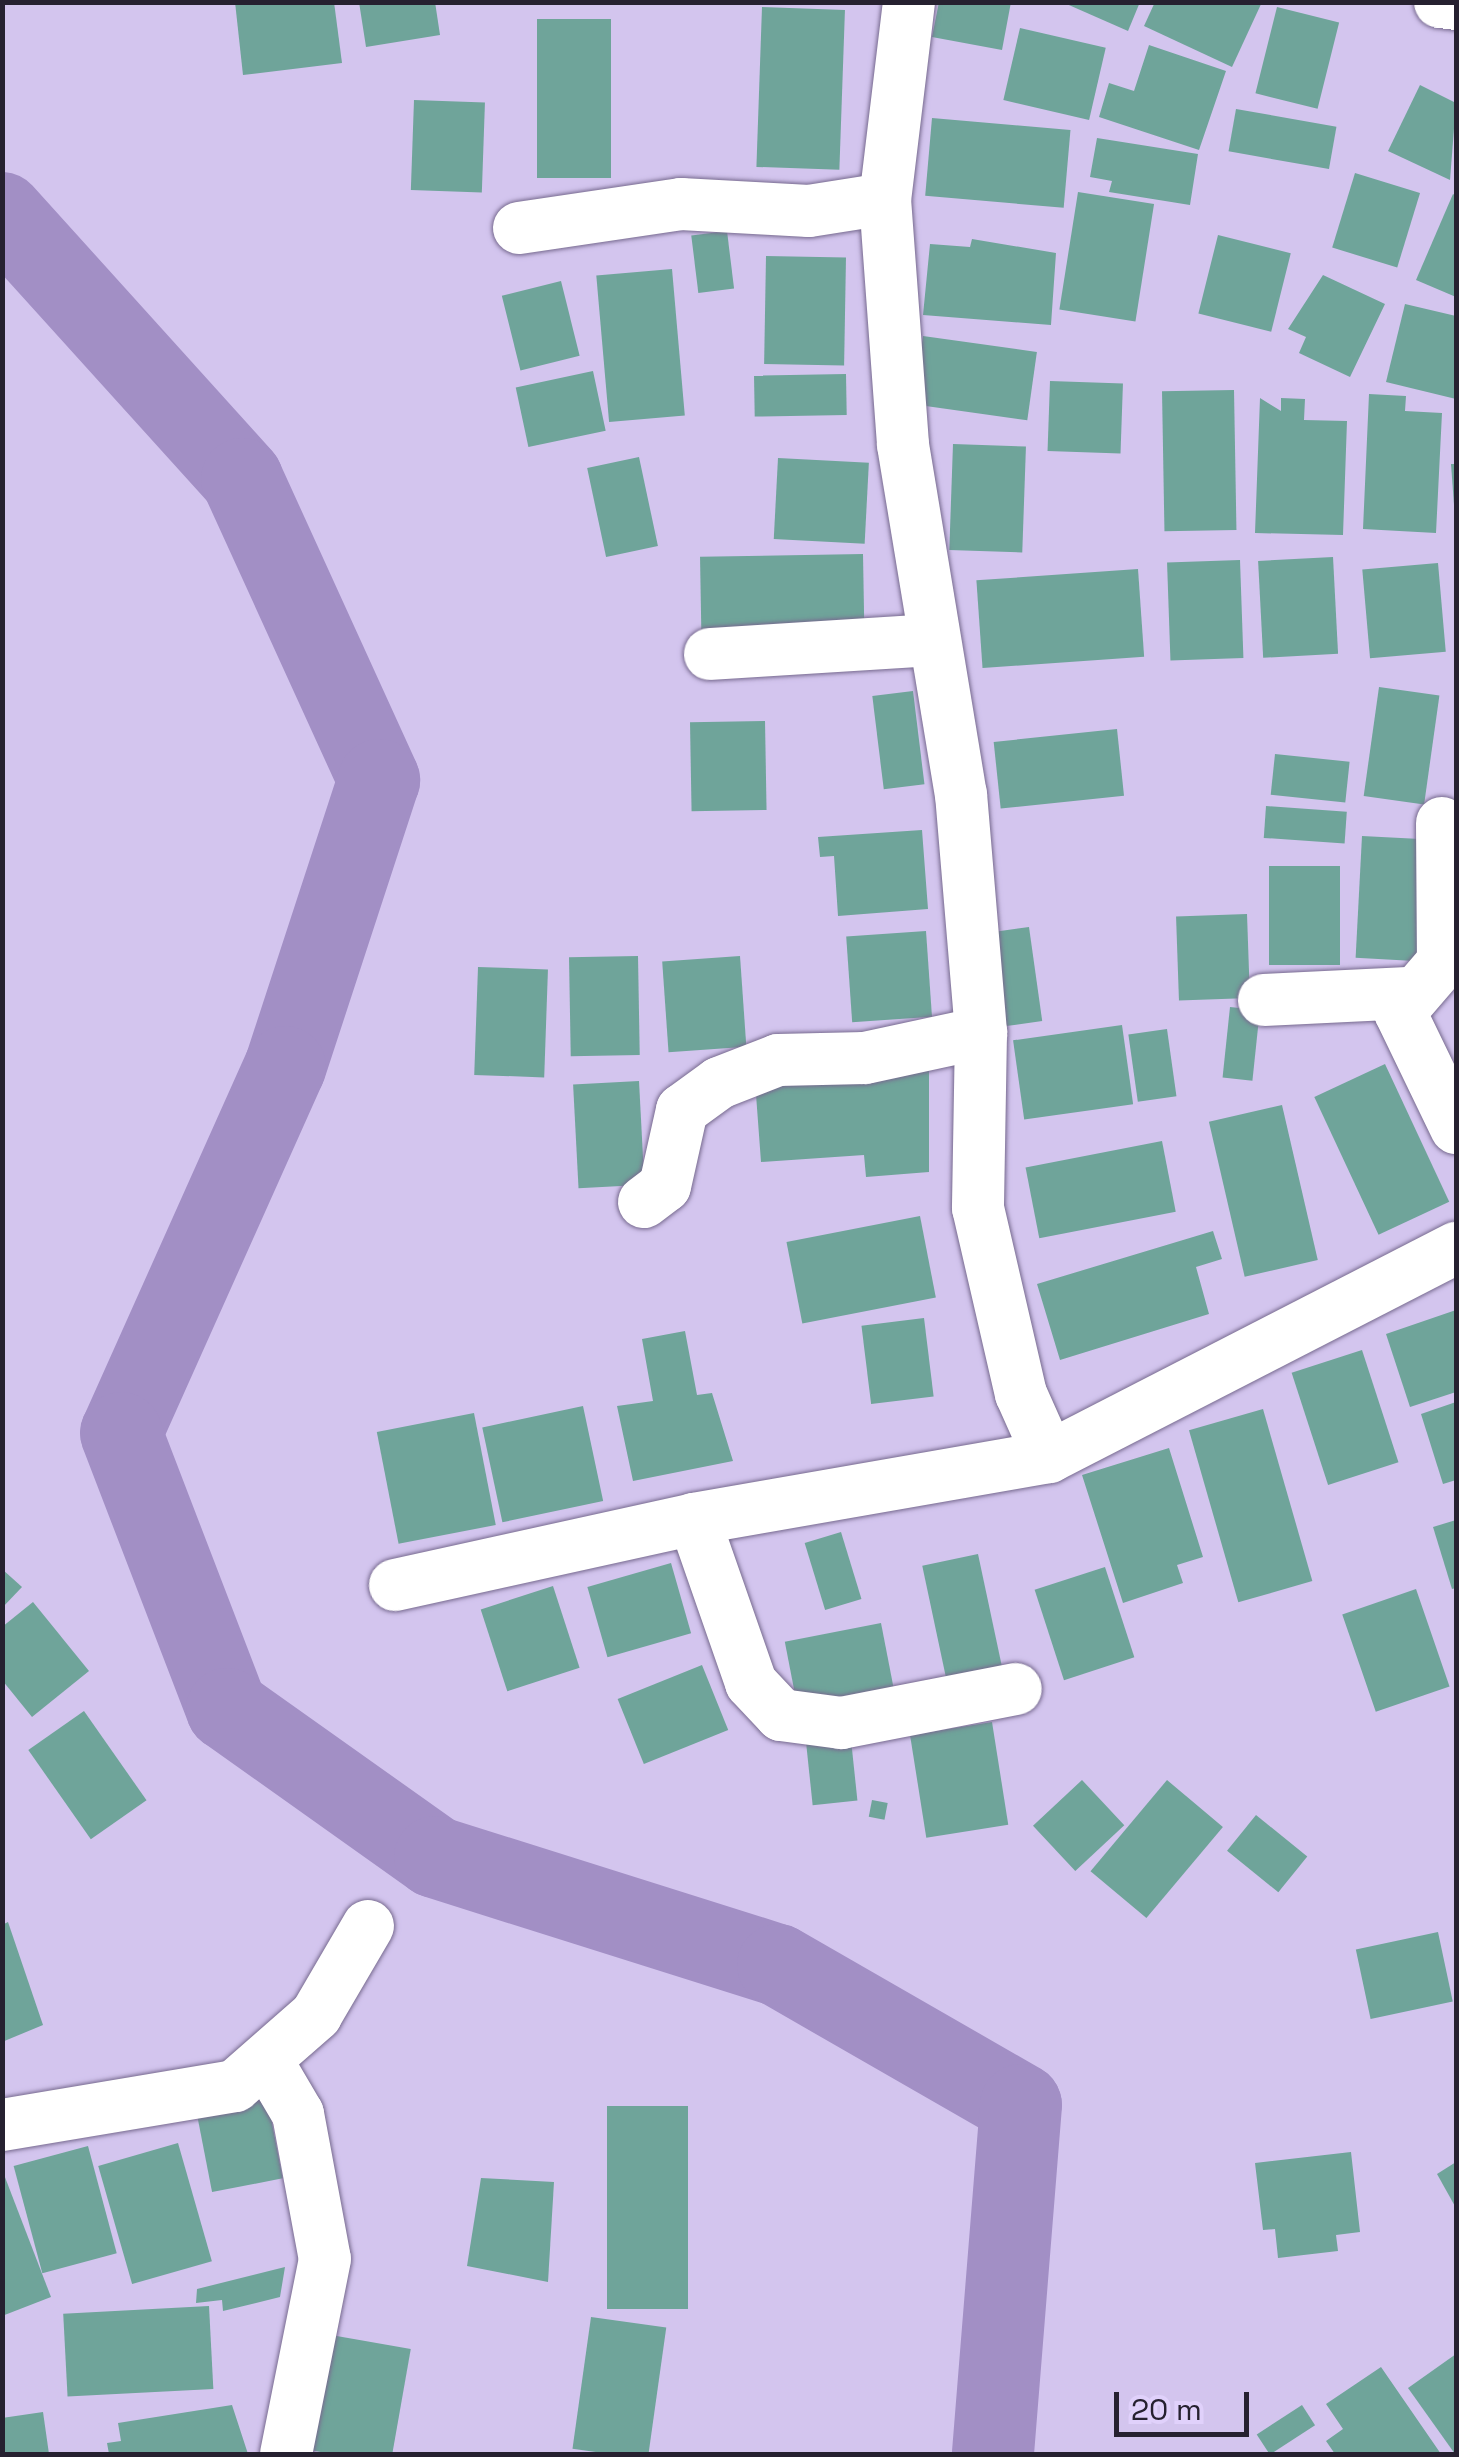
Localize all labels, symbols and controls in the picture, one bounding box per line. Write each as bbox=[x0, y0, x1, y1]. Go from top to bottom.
scale bar bbox=[1119, 2372, 1254, 2434]
text: 20 m bbox=[1131, 2390, 1202, 2429]

